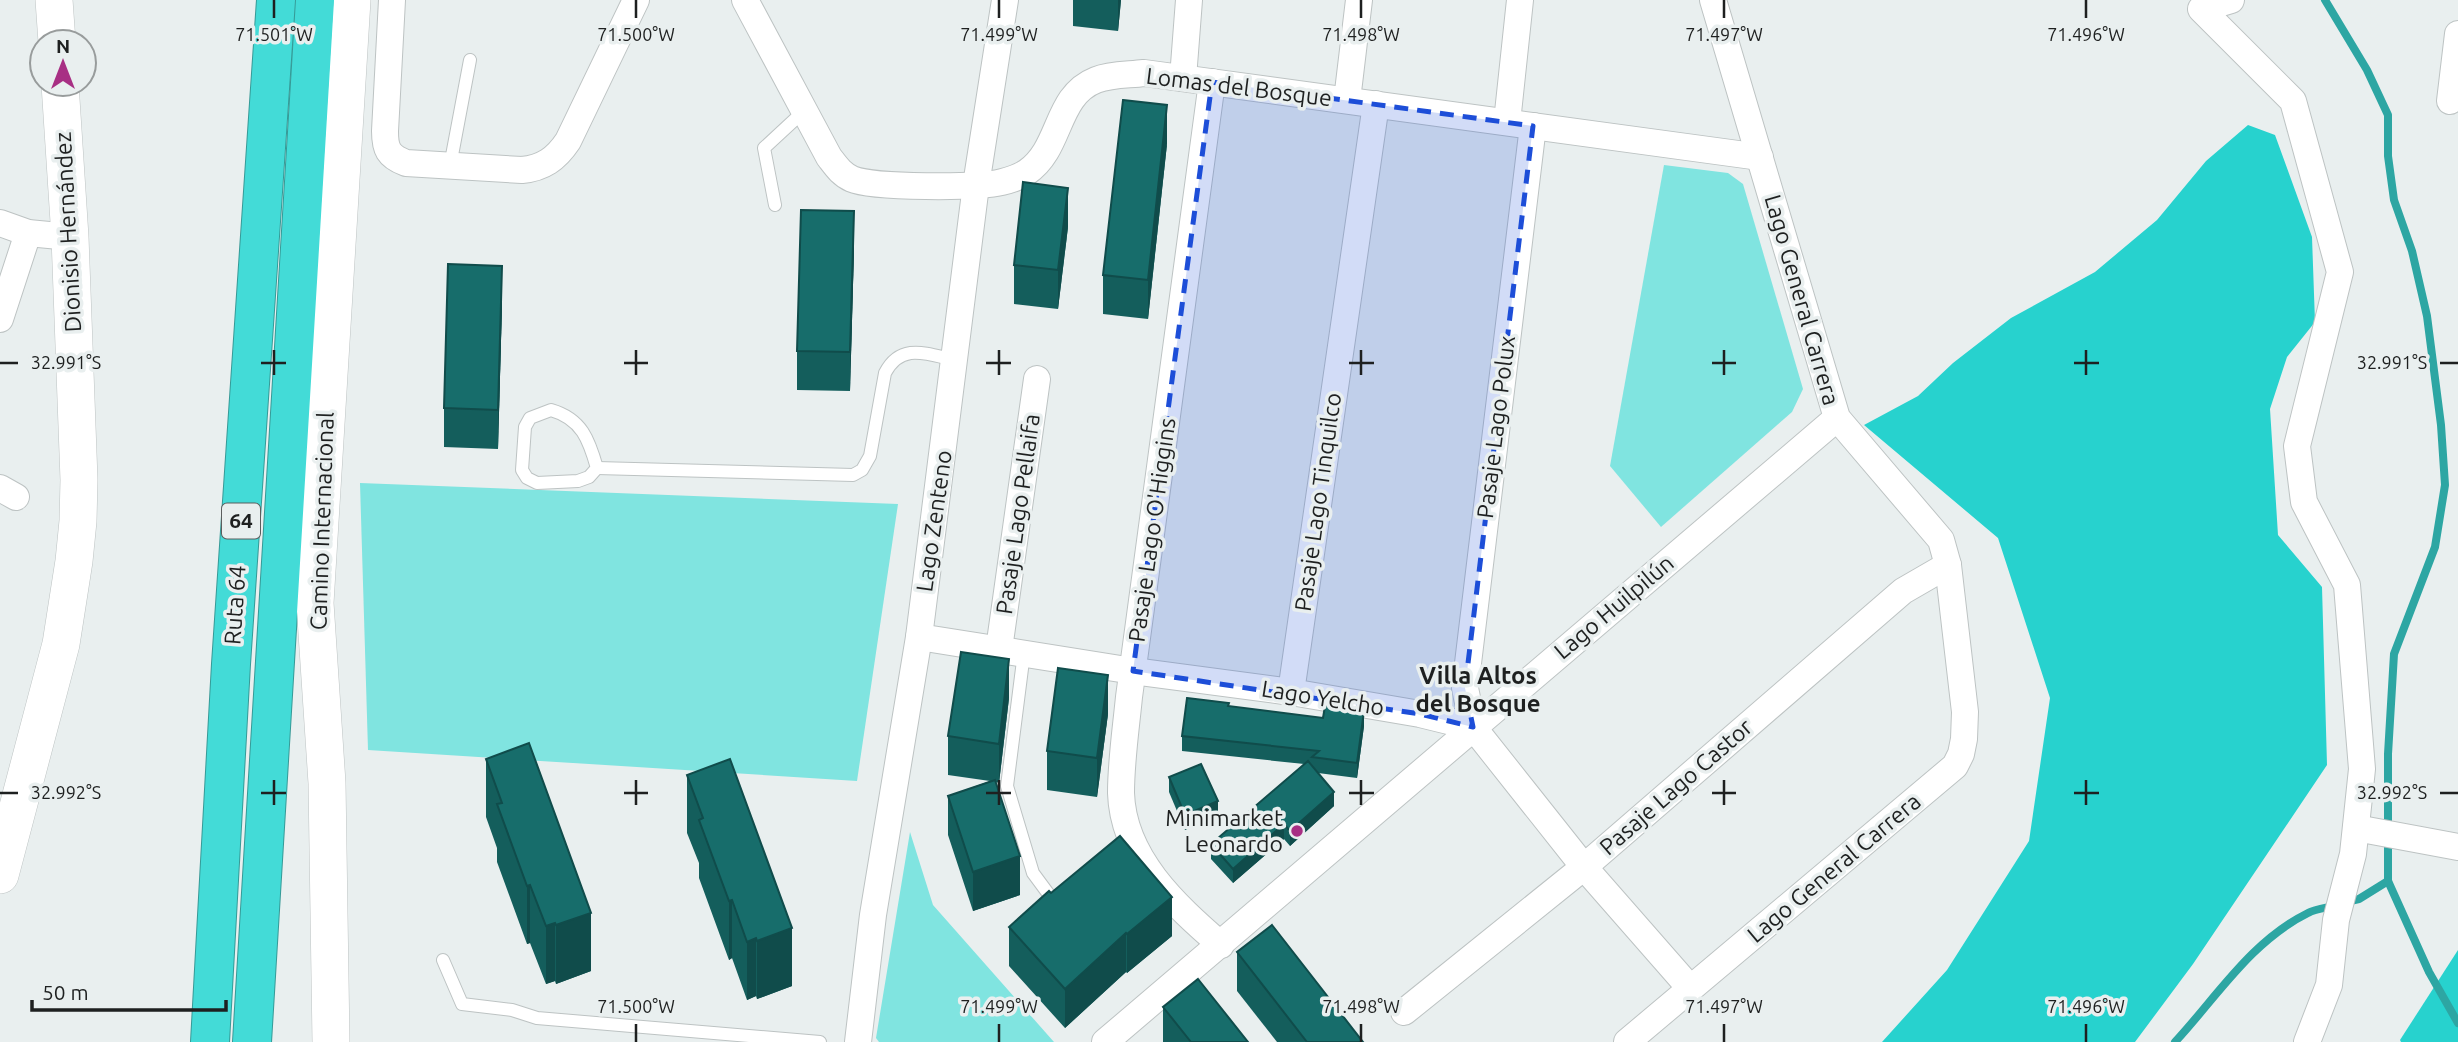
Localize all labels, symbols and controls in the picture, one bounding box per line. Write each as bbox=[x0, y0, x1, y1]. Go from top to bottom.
text: 71.501°W bbox=[235, 24, 313, 44]
text: 71.500°W bbox=[597, 24, 675, 44]
text: 71.499°W bbox=[960, 24, 1038, 44]
text: 71.498°W bbox=[1322, 24, 1400, 44]
text: 71.497°W bbox=[1685, 24, 1763, 44]
text: 71.496°W bbox=[2047, 24, 2125, 44]
north arrow bbox=[28, 28, 98, 98]
text: N bbox=[56, 35, 70, 57]
street label: Lomas del Bosque bbox=[1145, 63, 1333, 110]
street label: Dionisio Hernández bbox=[50, 131, 85, 333]
street label: Lago General Carrera bbox=[1760, 192, 1844, 408]
street label: Pasaje Lago Polux bbox=[1472, 334, 1519, 520]
text: 32.991°S bbox=[31, 352, 101, 372]
text: 32.991°S bbox=[2357, 352, 2427, 372]
street label: Pasaje Lago Tinquilco bbox=[1290, 391, 1345, 613]
street label: Camino Internacional bbox=[305, 411, 338, 631]
street label: Pasaje Lago Pellaifa bbox=[991, 412, 1044, 616]
street label: Pasaje Lago O'Higgins bbox=[1123, 416, 1180, 644]
street label: Lago Zenteno bbox=[911, 449, 956, 593]
road number: 64 bbox=[222, 504, 260, 538]
street label: Lago Huilpilún bbox=[1549, 550, 1678, 664]
street label: Ruta 64 bbox=[219, 564, 250, 645]
district label: Villa Altos del Bosque bbox=[1415, 662, 1541, 717]
street label: Lago Yelcho bbox=[1260, 675, 1386, 720]
street label: Pasaje Lago Castor bbox=[1595, 714, 1757, 859]
text: 32.992°S bbox=[31, 782, 101, 802]
text: 32.992°S bbox=[2357, 782, 2427, 802]
street label: Lago General Carrera bbox=[1742, 788, 1925, 947]
place label: Minimarket Leonardo bbox=[1165, 805, 1283, 856]
marker: Minimarket Leonardo bbox=[1289, 823, 1305, 839]
scale bar bbox=[32, 968, 226, 1012]
text: 50 m bbox=[42, 980, 89, 1004]
text: 71.500°W bbox=[597, 996, 675, 1016]
text: 71.499°W bbox=[960, 996, 1038, 1016]
text: 71.498°W bbox=[1322, 996, 1400, 1016]
text: 71.497°W bbox=[1685, 996, 1763, 1016]
text: 71.496°W bbox=[2047, 996, 2125, 1016]

